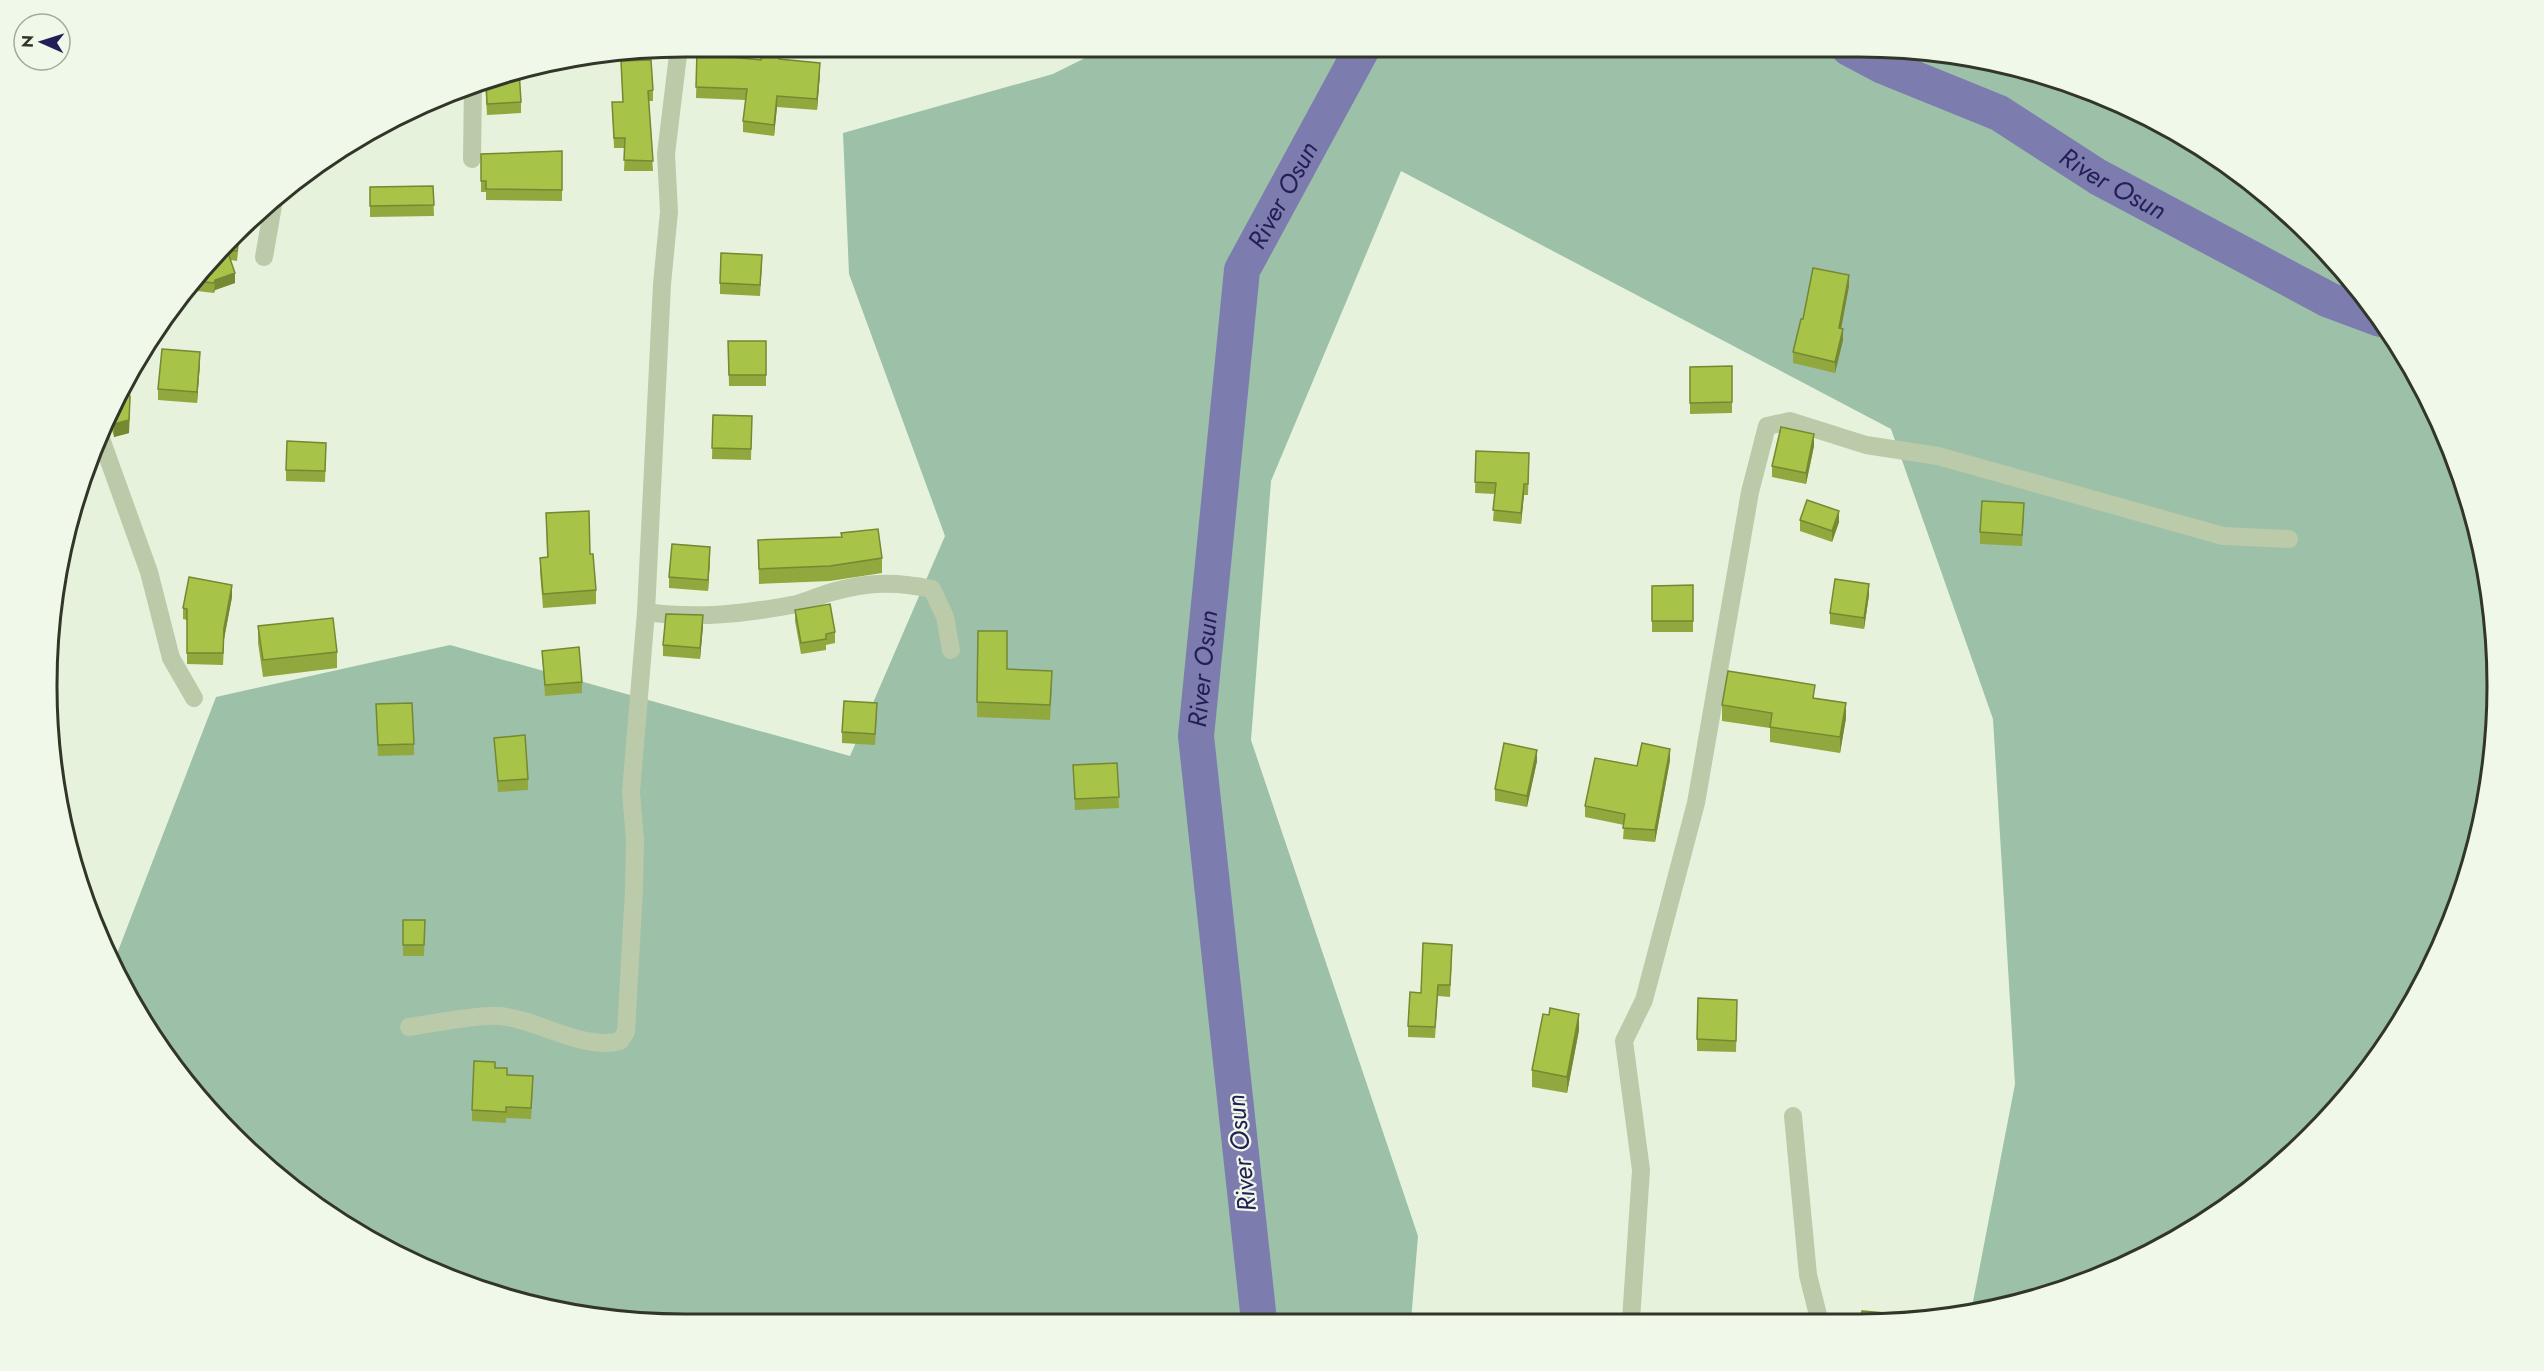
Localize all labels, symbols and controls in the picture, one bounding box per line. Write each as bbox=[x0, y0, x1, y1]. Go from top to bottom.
north arrow bbox=[12, 12, 72, 72]
text: N bbox=[16, 34, 39, 48]
water label: River Osun bbox=[1238, 134, 1327, 256]
water label: River Osun bbox=[2052, 138, 2173, 229]
water label: River Osun bbox=[1178, 608, 1227, 729]
water label: River Osun bbox=[1216, 1093, 1266, 1213]

